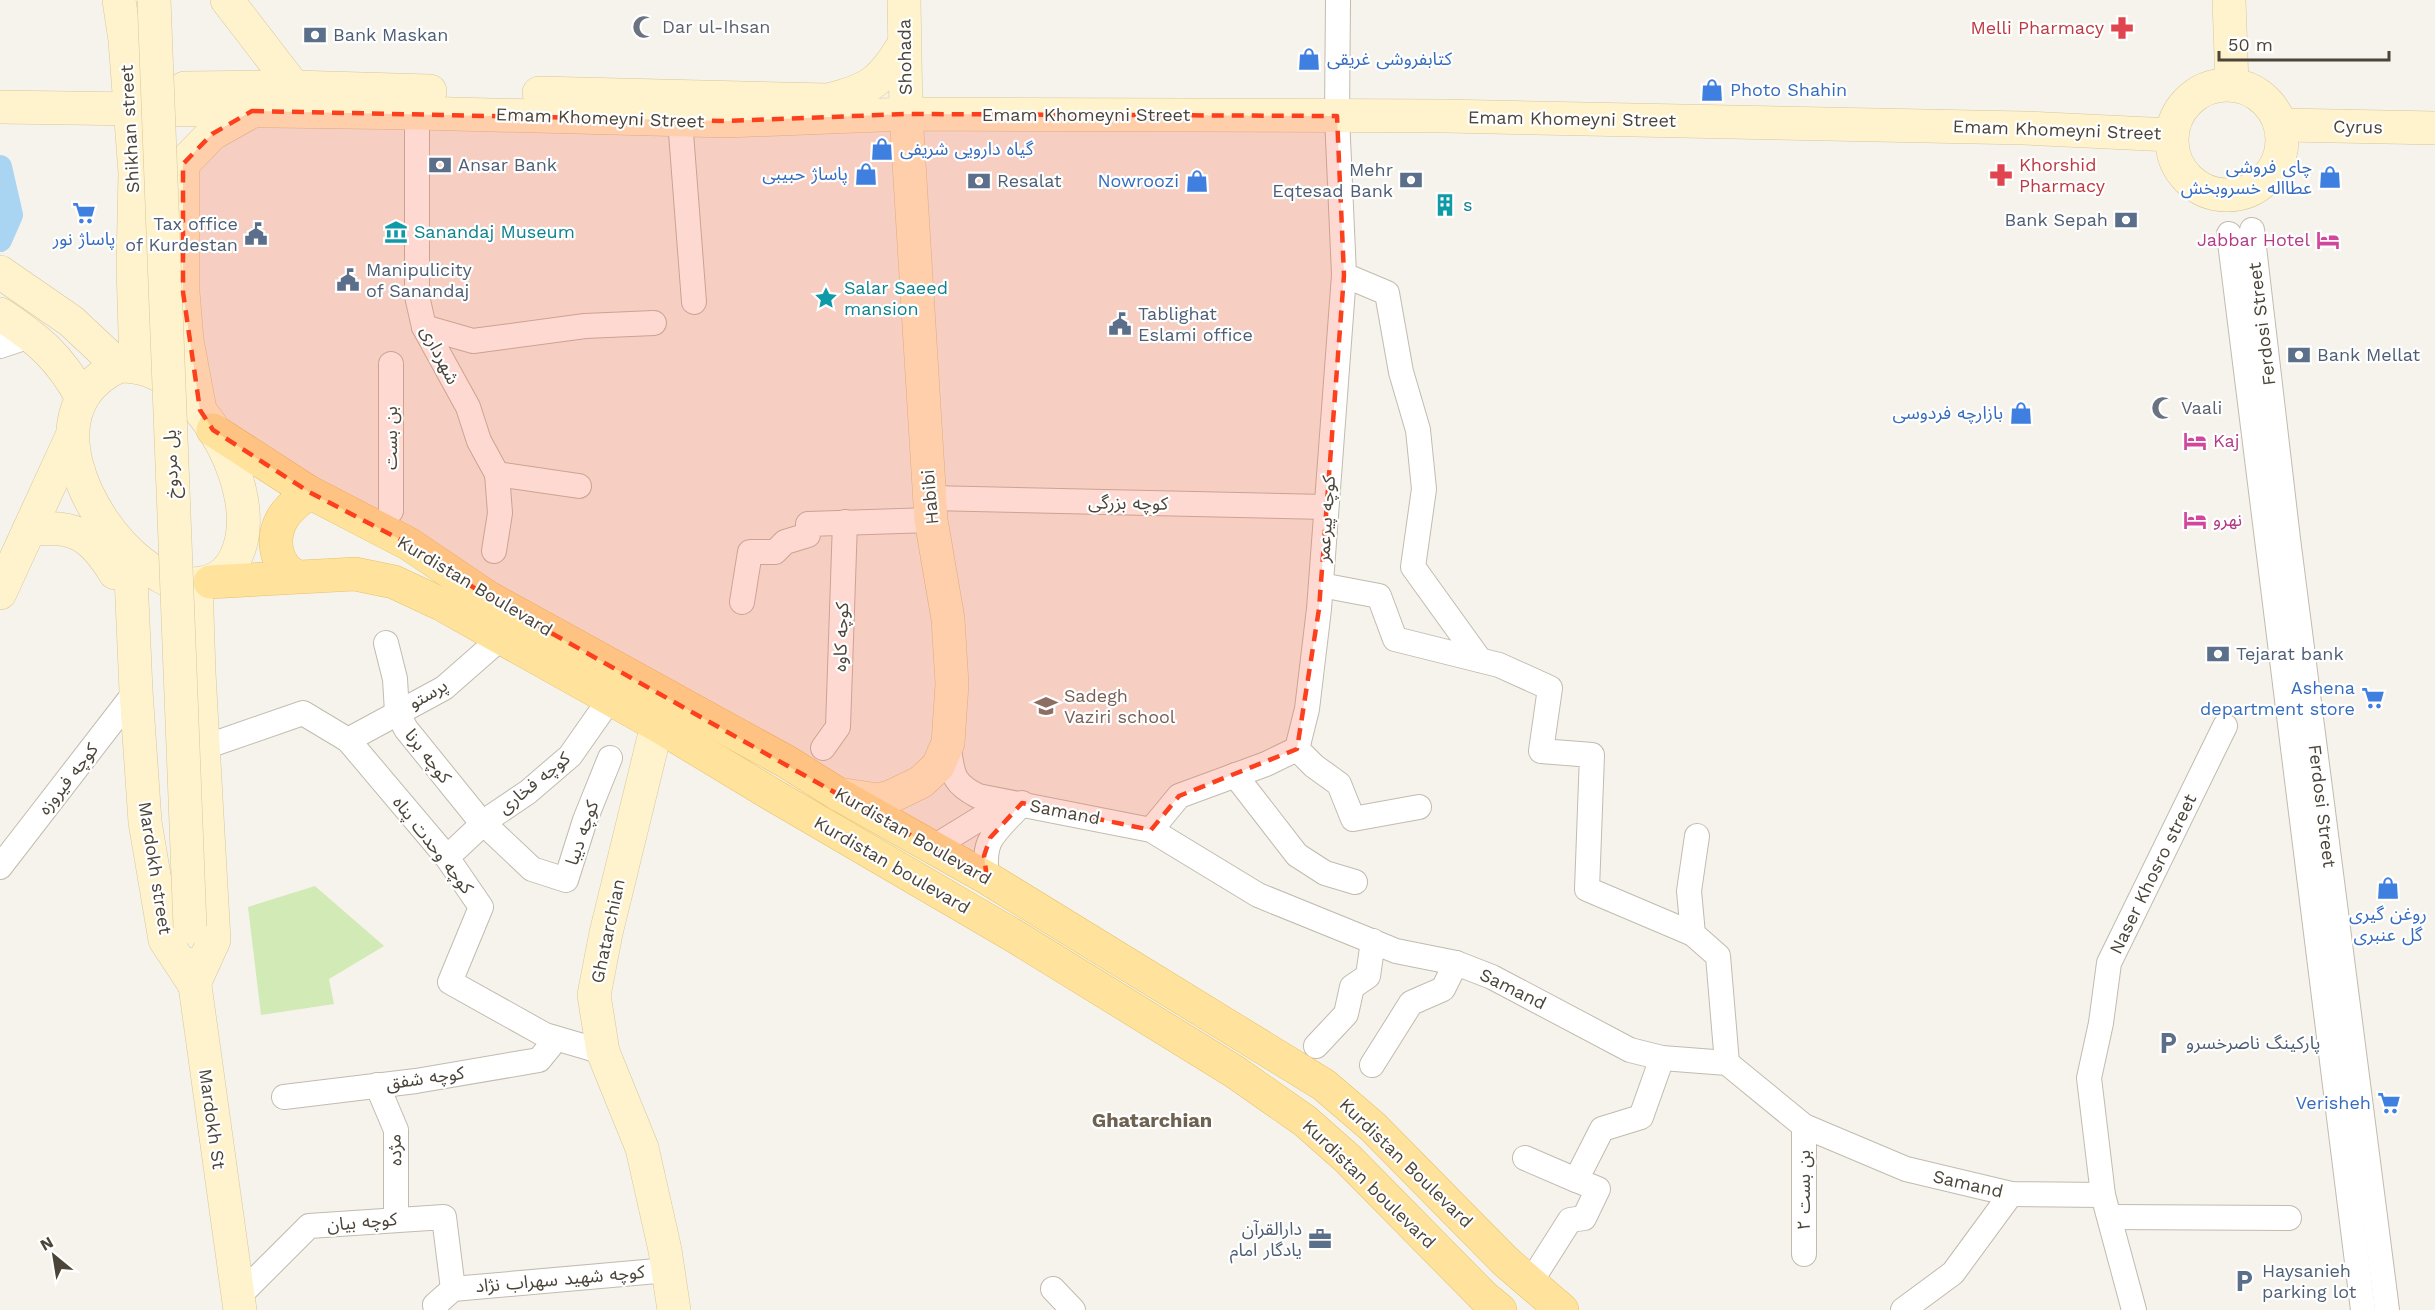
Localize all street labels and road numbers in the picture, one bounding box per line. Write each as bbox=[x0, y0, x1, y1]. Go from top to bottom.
street label: Shohada bbox=[893, 19, 916, 95]
street label: Shikhan street bbox=[116, 64, 143, 194]
street label: Emam Khomeyni Street bbox=[495, 103, 705, 132]
street label: Emam Khomeyni Street bbox=[982, 104, 1191, 125]
street label: Emam Khomeyni Street bbox=[1468, 106, 1677, 131]
street label: Emam Khomeyni Street bbox=[1952, 115, 2162, 144]
street label: Cyrus bbox=[2333, 116, 2383, 137]
street label: Ferdosi Street bbox=[2243, 261, 2279, 387]
street label: شهرداری bbox=[416, 322, 464, 388]
street label: بن بست bbox=[380, 406, 402, 470]
street label: پل مردوخ bbox=[159, 429, 185, 499]
street label: Habibi bbox=[917, 469, 942, 526]
street label: کوچه پیرعمر bbox=[1312, 474, 1340, 564]
street label: کوچه بزرگی bbox=[1088, 491, 1169, 515]
street label: Kurdistan Boulevard bbox=[394, 531, 557, 640]
street label: کوچه کاوه bbox=[829, 601, 853, 672]
street label: پرستو bbox=[405, 674, 451, 714]
street label: کوچه برنا bbox=[400, 724, 456, 788]
street label: کوچه فیروزه bbox=[33, 738, 103, 819]
street label: Ferdosi Street bbox=[2305, 743, 2341, 869]
street label: کوچه فخاری bbox=[493, 747, 575, 819]
street label: Kurdistan Boulevard bbox=[831, 782, 995, 889]
street label: Naser Khosro street bbox=[2105, 790, 2201, 957]
street label: کوچه وحدت پناه bbox=[388, 792, 478, 899]
street label: Samand bbox=[1028, 794, 1102, 829]
street label: کوچه دیبا bbox=[561, 797, 604, 868]
street label: Mardokh street bbox=[135, 800, 176, 936]
street label: Kurdistan boulevard bbox=[811, 811, 974, 918]
street label: Ghatarchian bbox=[586, 877, 629, 985]
street label: Samand bbox=[1477, 963, 1550, 1014]
street label: کوچه شفق bbox=[384, 1062, 466, 1094]
street label: Mardokh St bbox=[195, 1067, 230, 1171]
street label: Kurdistan Boulevard bbox=[1335, 1094, 1477, 1232]
street label: Kurdistan boulevard bbox=[1299, 1115, 1440, 1253]
street label: مژده bbox=[383, 1134, 407, 1166]
street label: بن بست ۲ bbox=[1793, 1150, 1815, 1230]
street label: Samand bbox=[1931, 1165, 2005, 1202]
street label: کوچه بیان bbox=[326, 1208, 399, 1236]
street label: کوچه شهید سهراب نژاد bbox=[475, 1261, 646, 1297]

